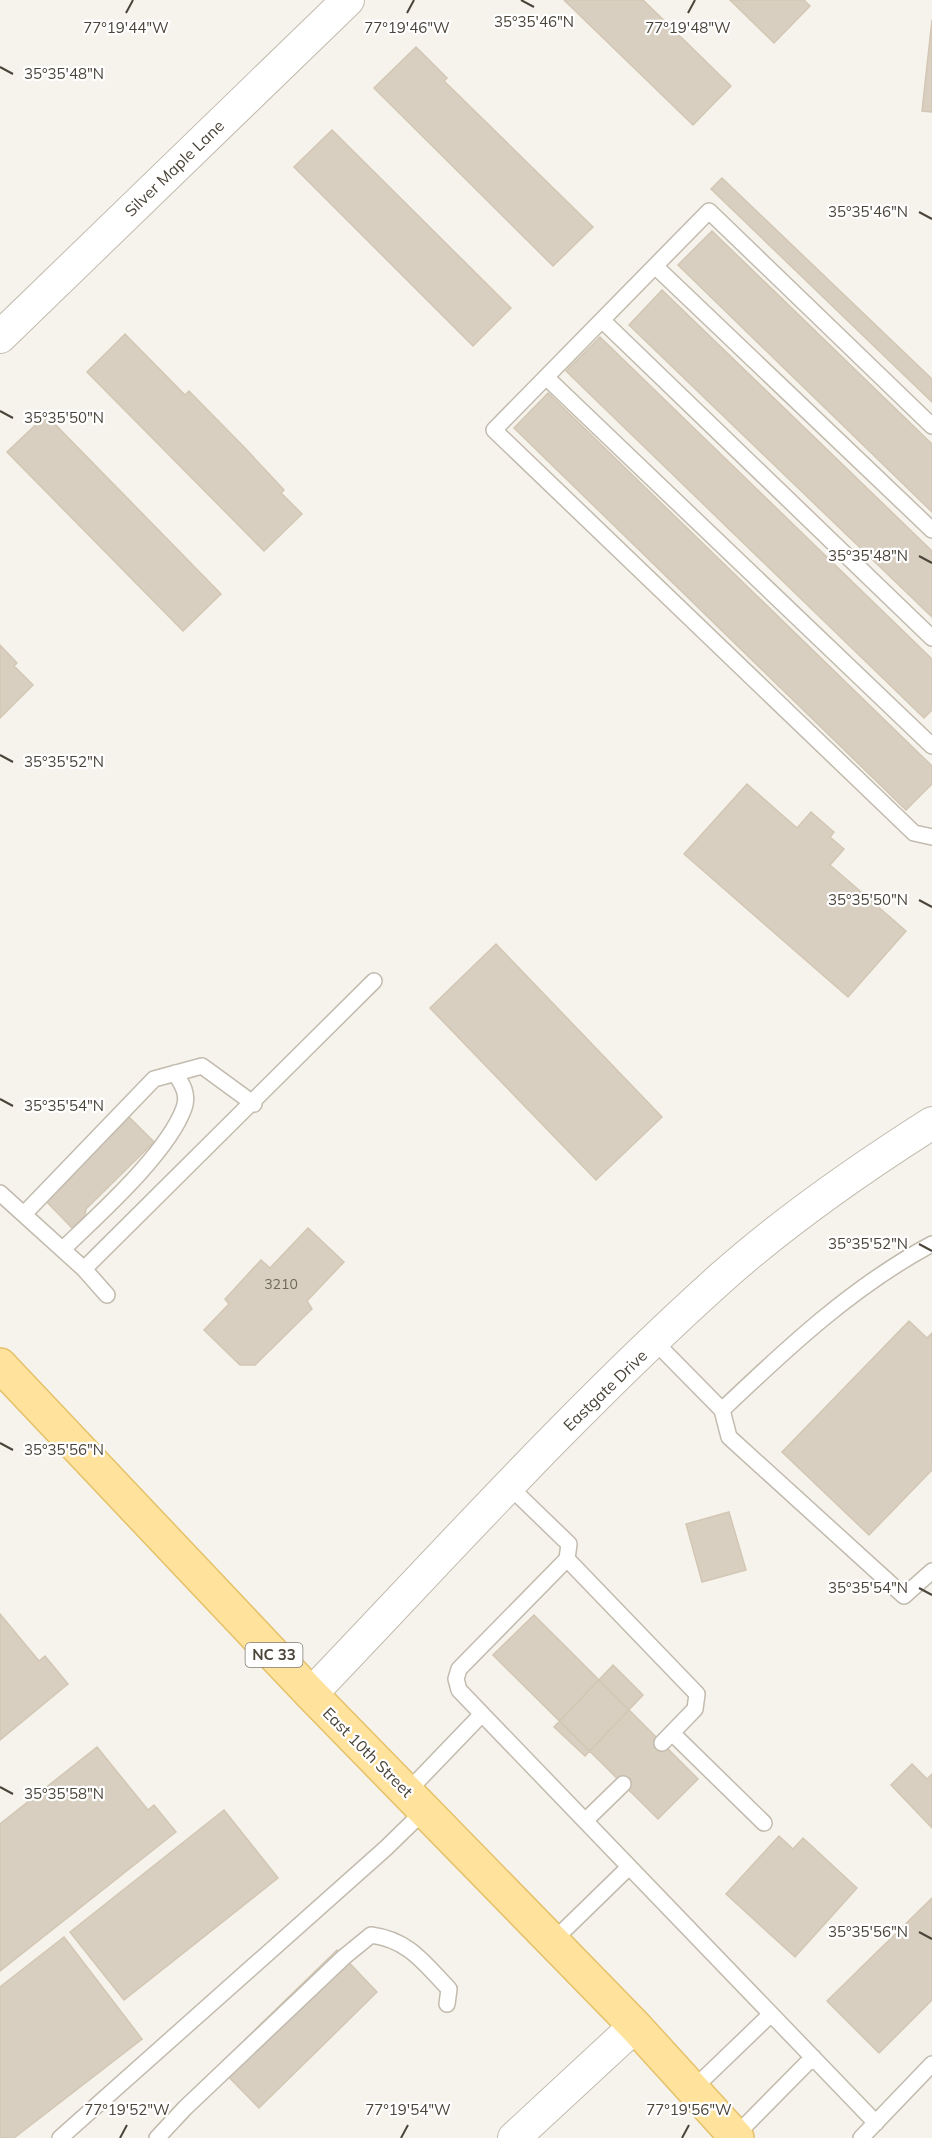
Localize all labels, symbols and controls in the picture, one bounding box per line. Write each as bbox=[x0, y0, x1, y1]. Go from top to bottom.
text: 35°35'46"N bbox=[494, 12, 574, 31]
text: 77°19'44"W bbox=[83, 18, 169, 37]
text: 77°19'46"W bbox=[364, 18, 450, 37]
text: 77°19'48"W bbox=[645, 18, 731, 37]
text: 35°35'48"N bbox=[24, 64, 104, 83]
street label: Silver Maple Lane bbox=[120, 115, 228, 221]
text: 35°35'46"N bbox=[828, 202, 908, 221]
text: 35°35'50"N bbox=[24, 408, 104, 427]
text: 35°35'48"N bbox=[828, 546, 908, 565]
text: 35°35'52"N bbox=[24, 752, 104, 771]
text: 35°35'50"N bbox=[828, 890, 908, 909]
text: 35°35'54"N bbox=[24, 1096, 104, 1115]
text: 35°35'52"N bbox=[828, 1234, 908, 1253]
house number: 3210 bbox=[264, 1275, 298, 1293]
street label: Eastgate Drive bbox=[559, 1345, 651, 1435]
text: 35°35'56"N bbox=[24, 1440, 104, 1459]
text: 35°35'54"N bbox=[828, 1578, 908, 1597]
road number: NC 33 bbox=[246, 1643, 302, 1667]
street label: East 10th Street bbox=[319, 1703, 417, 1801]
text: 35°35'58"N bbox=[24, 1784, 104, 1803]
text: 35°35'56"N bbox=[828, 1922, 908, 1941]
text: 77°19'52"W bbox=[84, 2100, 170, 2119]
text: 77°19'54"W bbox=[365, 2100, 451, 2119]
text: 77°19'56"W bbox=[646, 2100, 732, 2119]

